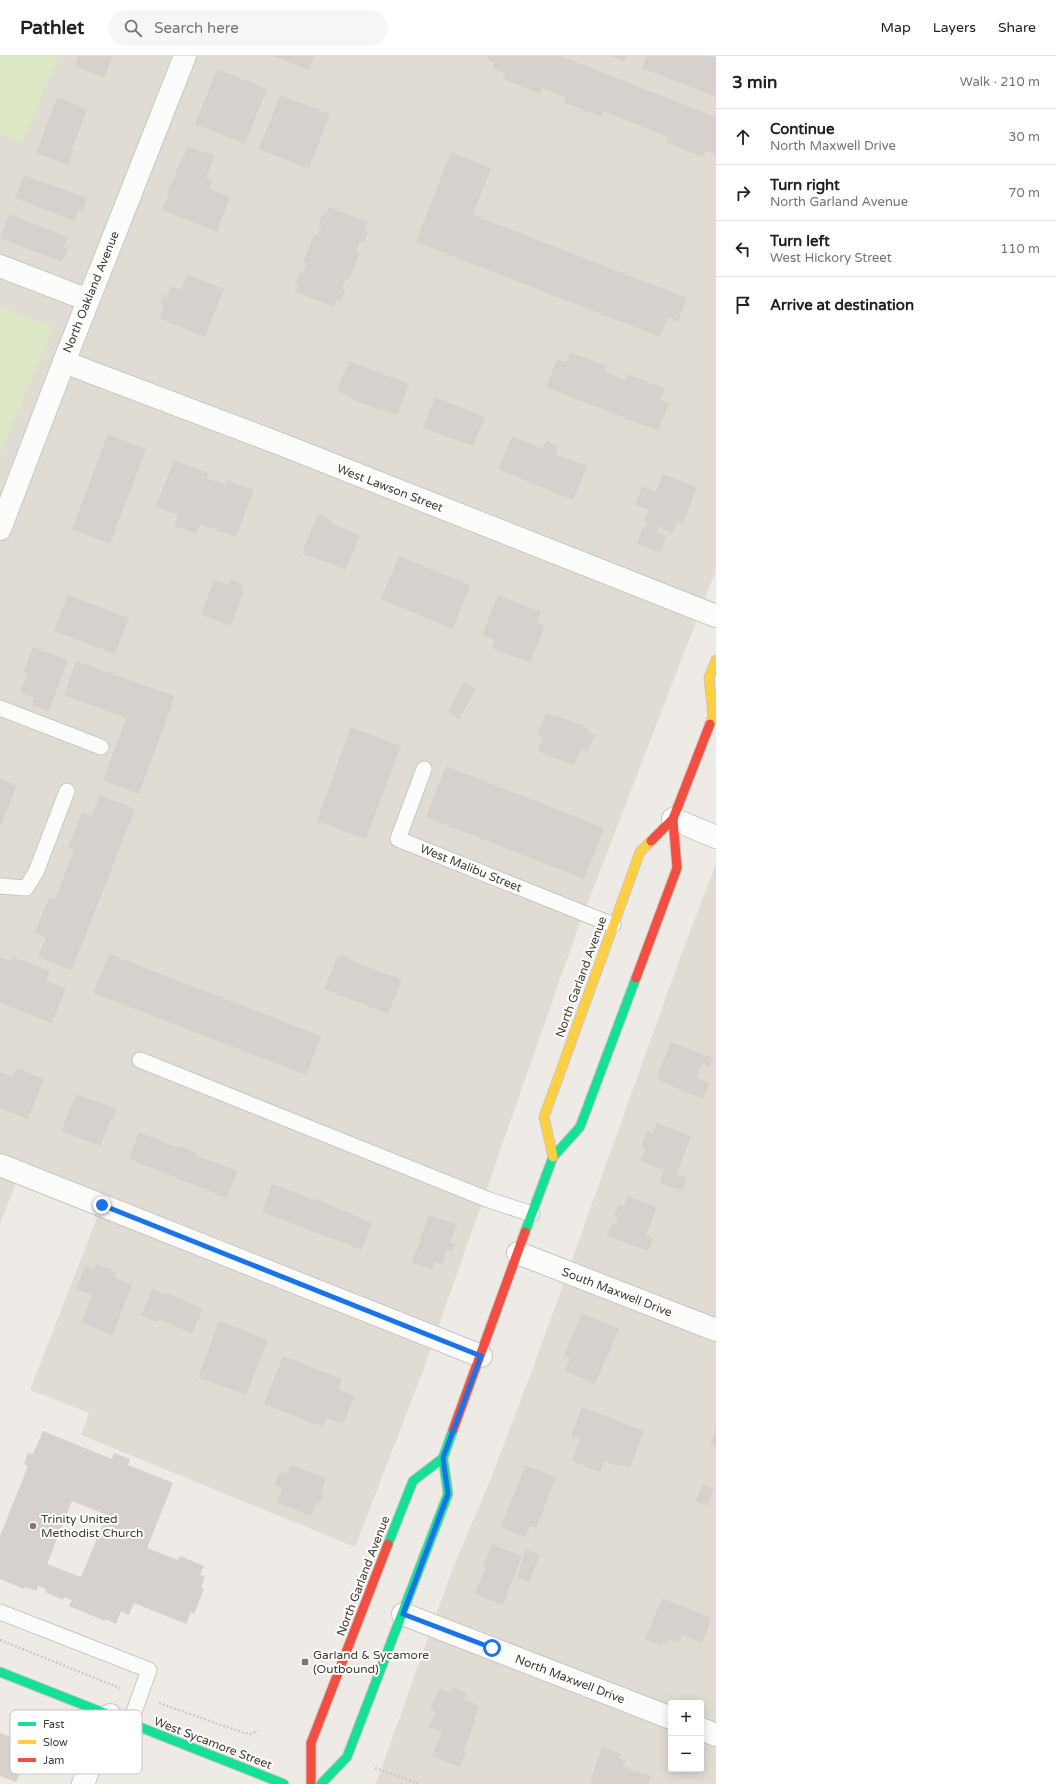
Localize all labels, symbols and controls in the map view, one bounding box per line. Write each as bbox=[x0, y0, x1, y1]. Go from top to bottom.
search box bbox=[108, 10, 388, 46]
text: Pathlet bbox=[20, 17, 84, 39]
icon: search bbox=[122, 17, 144, 39]
text: Search here bbox=[154, 19, 239, 37]
text: Map bbox=[881, 19, 911, 36]
text: Layers bbox=[933, 19, 976, 36]
text: Share bbox=[998, 19, 1036, 36]
text: 3 min bbox=[732, 72, 777, 93]
text: Walk · 210 m bbox=[960, 74, 1040, 90]
text: Continue bbox=[770, 120, 834, 138]
icon: ahead bbox=[732, 126, 754, 148]
text: 30 m bbox=[1008, 129, 1040, 145]
text: North Maxwell Drive bbox=[770, 138, 896, 154]
text: Turn right bbox=[770, 176, 840, 194]
icon: right bbox=[732, 182, 754, 204]
text: 70 m bbox=[1008, 185, 1040, 201]
text: North Garland Avenue bbox=[770, 194, 908, 210]
street label: North Oakland Avenue bbox=[60, 229, 122, 355]
text: Turn left bbox=[770, 232, 830, 250]
icon: left bbox=[732, 238, 754, 260]
text: 110 m bbox=[1000, 241, 1040, 257]
text: West Hickory Street bbox=[770, 250, 892, 266]
icon: arrive bbox=[732, 294, 754, 316]
text: Arrive at destination bbox=[770, 296, 914, 314]
street label: West Lawson Street bbox=[335, 461, 445, 515]
street label: West Malibu Street bbox=[418, 841, 524, 895]
street label: North Garland Avenue bbox=[553, 915, 609, 1039]
route end bbox=[93, 1196, 111, 1214]
street label: South Maxwell Drive bbox=[560, 1265, 674, 1320]
place label: Trinity United Methodist Church bbox=[41, 1512, 143, 1540]
street label: North Garland Avenue bbox=[334, 1514, 392, 1638]
marker: Trinity United Methodist Church bbox=[28, 1521, 38, 1531]
route start bbox=[483, 1639, 501, 1657]
place label: Garland & Sycamore (Outbound) bbox=[313, 1648, 429, 1676]
street label: North Maxwell Drive bbox=[513, 1652, 627, 1706]
marker: Garland & Sycamore (Outbound) bbox=[300, 1657, 310, 1667]
map controls bbox=[668, 1700, 704, 1772]
button: + bbox=[668, 1700, 704, 1736]
legend bbox=[10, 1710, 142, 1774]
street label: West Sycamore Street bbox=[152, 1714, 274, 1772]
text: Fast bbox=[43, 1718, 64, 1731]
text: Slow bbox=[43, 1736, 68, 1749]
button: − bbox=[668, 1736, 704, 1772]
text: Jam bbox=[43, 1754, 64, 1767]

